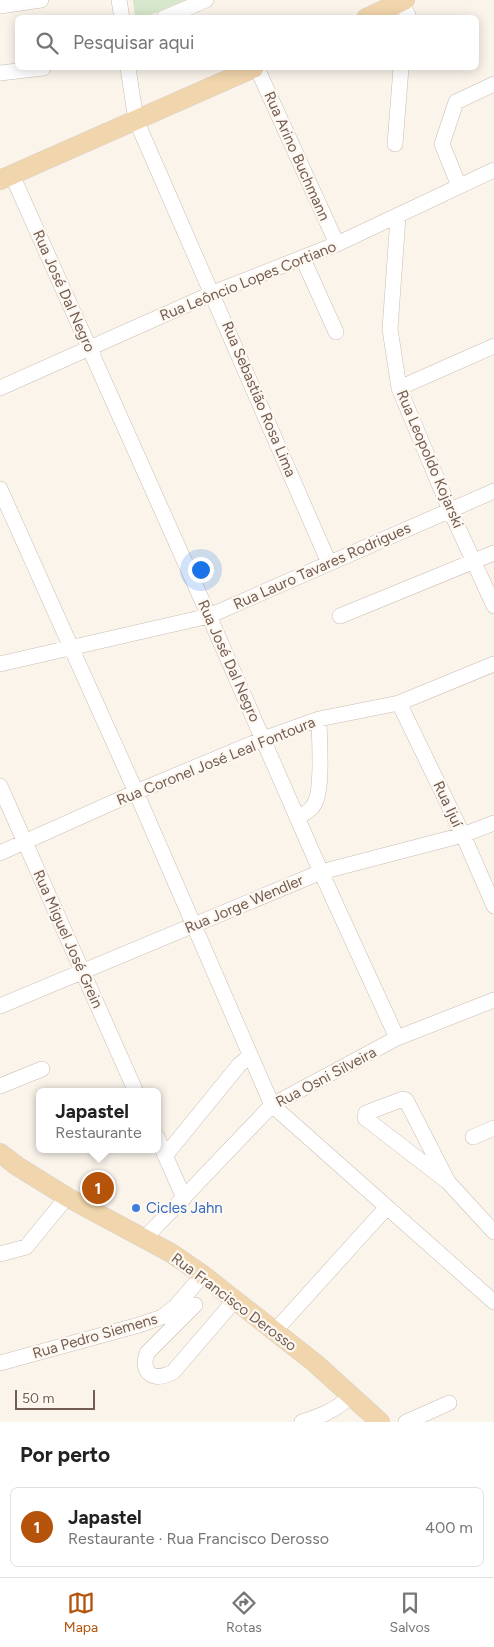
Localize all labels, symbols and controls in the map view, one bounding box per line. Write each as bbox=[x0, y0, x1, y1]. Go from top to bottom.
search box bbox=[15, 15, 479, 70]
icon: search bbox=[33, 29, 61, 57]
text: Pesquisar aqui bbox=[73, 31, 194, 54]
street label: Rua Arino Buchmann bbox=[260, 88, 334, 224]
street label: Rua José Dal Negro bbox=[29, 227, 99, 355]
street label: Rua Leôncio Lopes Cortiano bbox=[157, 237, 339, 325]
street label: Rua Sebastião Rosa Lima bbox=[218, 318, 300, 480]
street label: Rua Leopoldo Kojarski bbox=[393, 387, 467, 531]
street label: Rua Lauro Tavares Rodrigues bbox=[230, 519, 414, 613]
your location bbox=[188, 557, 214, 583]
street label: Rua José Dal Negro bbox=[194, 597, 264, 725]
street label: Rua Coronel José Leal Fontoura bbox=[114, 713, 318, 809]
street label: Rua Ijuí bbox=[429, 778, 467, 831]
street label: Rua Miguel José Grein bbox=[29, 867, 107, 1011]
street label: Rua Jorge Wendler bbox=[182, 871, 306, 937]
street label: Rua Osni Silveira bbox=[273, 1043, 379, 1111]
popup bbox=[36, 1088, 161, 1153]
text: Japastel bbox=[55, 1100, 129, 1123]
text: Restaurante bbox=[55, 1123, 142, 1142]
pin: 1 bbox=[82, 1169, 114, 1207]
place label: Cicles Jahn bbox=[146, 1199, 223, 1217]
marker: Cicles Jahn bbox=[130, 1202, 142, 1214]
street label: Rua Francisco Derosso bbox=[168, 1249, 300, 1355]
street label: Rua Pedro Siemens bbox=[30, 1310, 160, 1362]
scale bar bbox=[15, 1387, 95, 1410]
text: 50 m bbox=[22, 1390, 54, 1407]
text: Por perto bbox=[20, 1442, 110, 1467]
text: Japastel bbox=[68, 1506, 142, 1529]
text: 1 bbox=[34, 1518, 40, 1537]
text: 400 m bbox=[425, 1518, 473, 1537]
text: Restaurante · Rua Francisco Derosso bbox=[68, 1529, 329, 1548]
tab: Mapa bbox=[64, 1589, 98, 1636]
tab: Rotas bbox=[226, 1589, 262, 1636]
tab: Salvos bbox=[390, 1589, 430, 1636]

